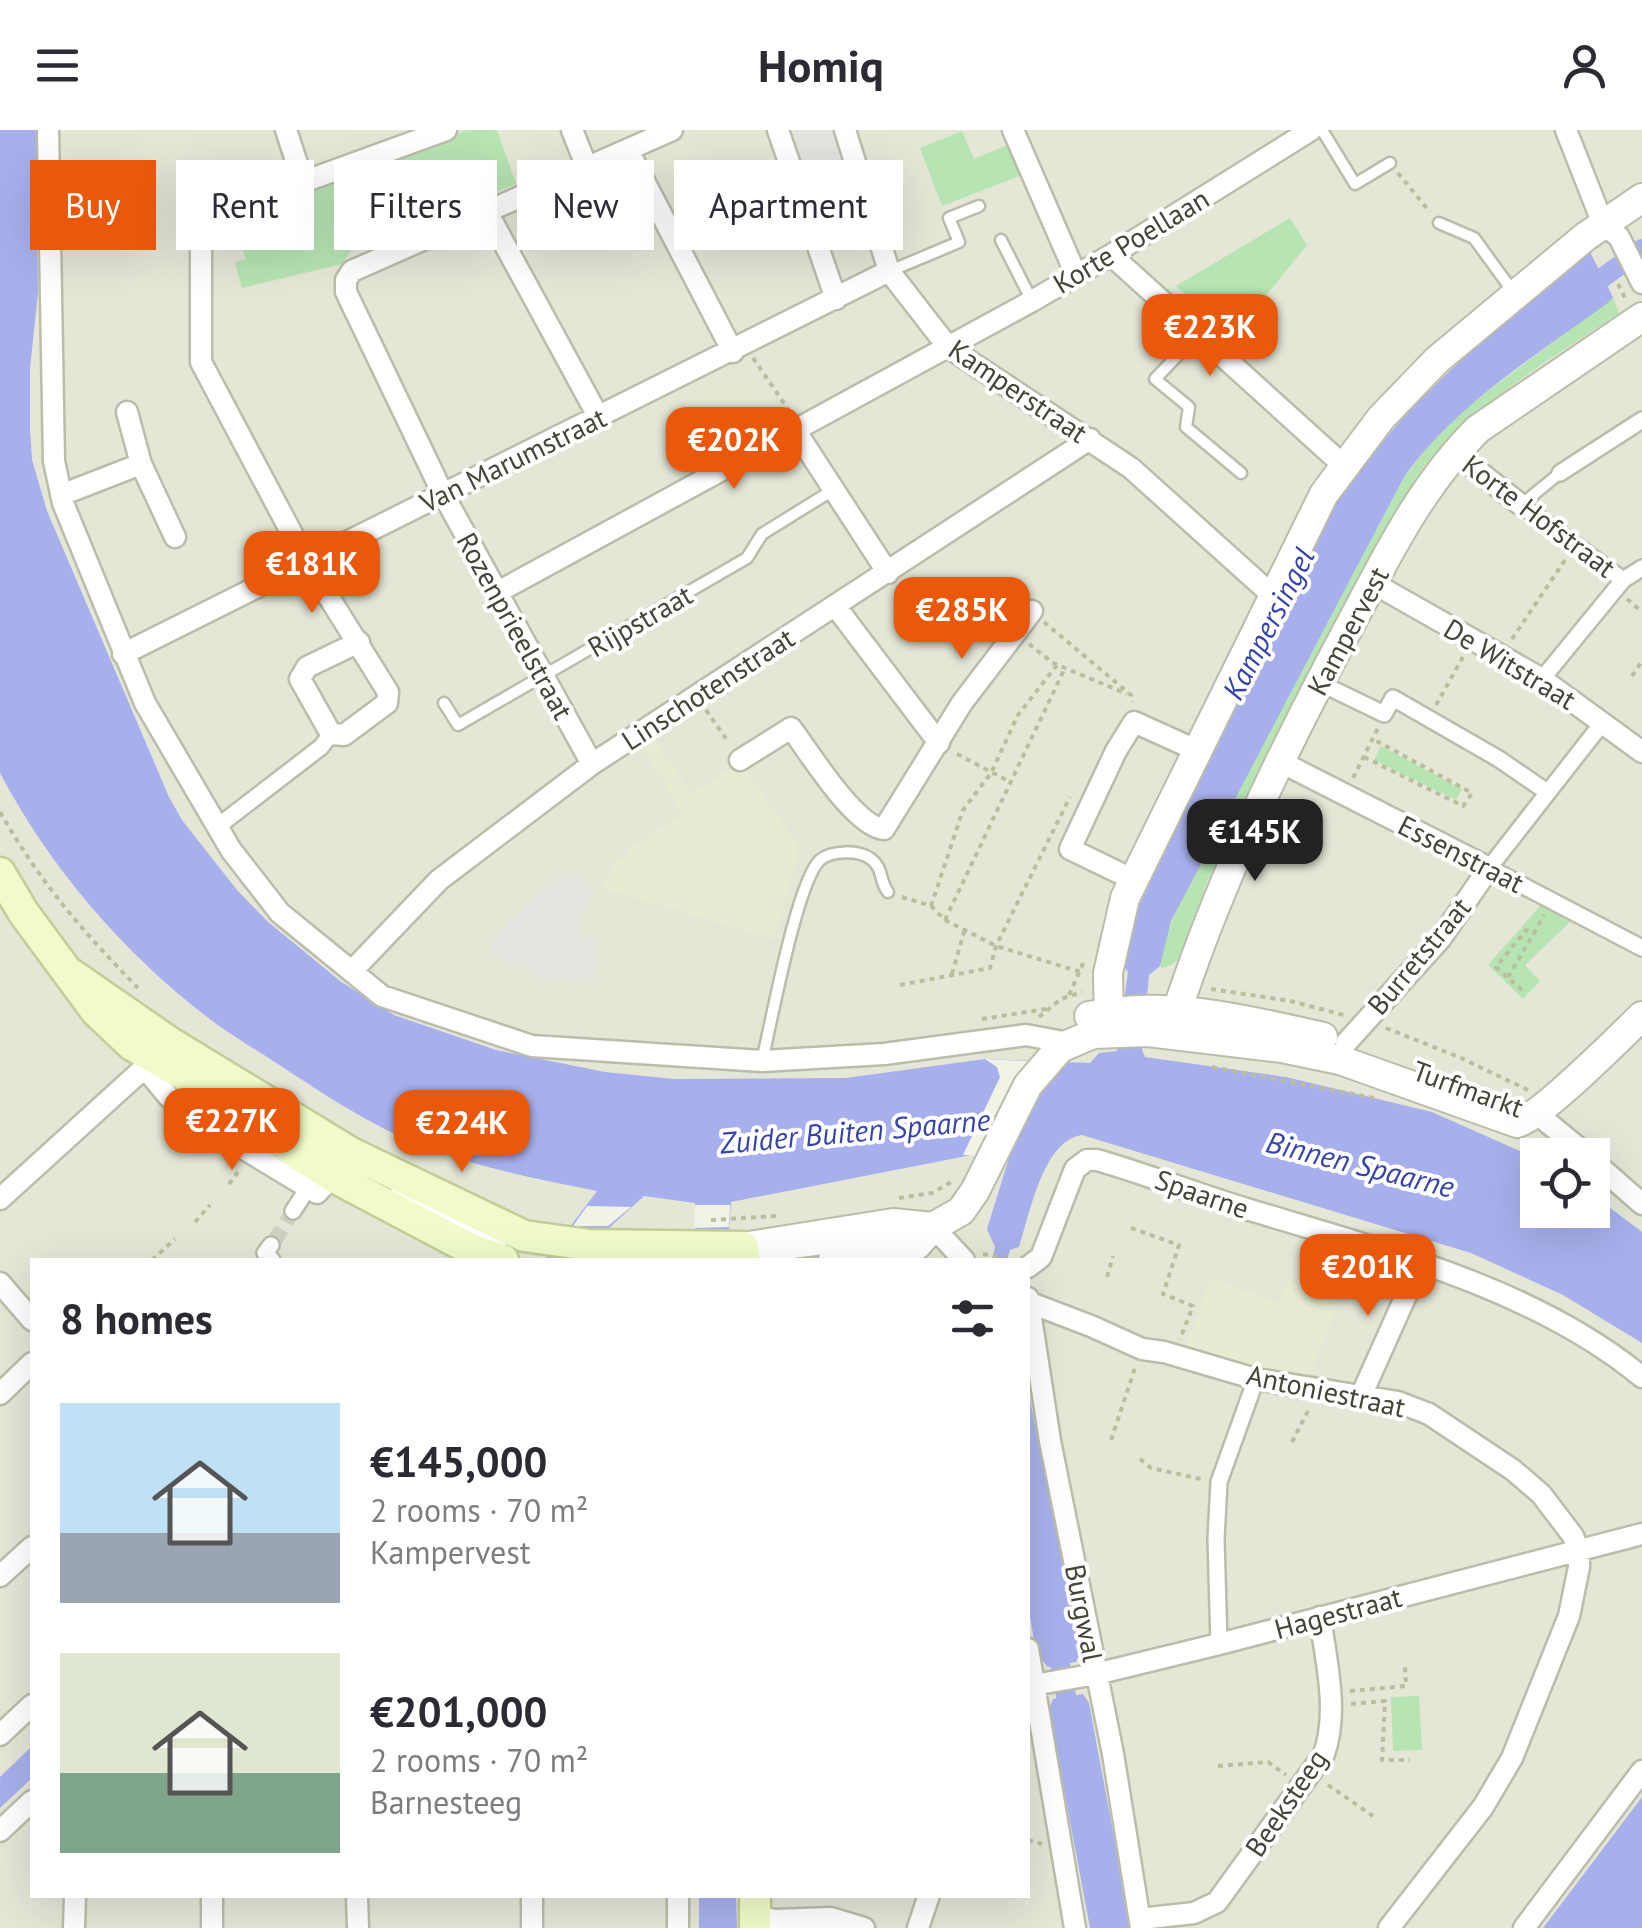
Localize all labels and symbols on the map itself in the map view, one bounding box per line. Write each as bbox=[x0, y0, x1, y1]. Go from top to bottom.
street label: Korte Poellaan bbox=[1046, 180, 1215, 302]
pin: €223K bbox=[1140, 294, 1280, 379]
street label: Kamperstraat bbox=[942, 331, 1095, 451]
street label: Van Marumstraat bbox=[413, 398, 612, 521]
pin: €202K bbox=[664, 407, 804, 492]
street label: Korte Hofstraat bbox=[1455, 446, 1624, 586]
street label: Rozenprieelstraat bbox=[449, 526, 582, 726]
pin: €181K bbox=[242, 531, 382, 616]
water label: Kampersingel bbox=[1213, 541, 1323, 706]
street label: Kampervest bbox=[1298, 560, 1397, 701]
street label: Rijpstraat bbox=[581, 576, 699, 665]
pin: €285K bbox=[892, 577, 1032, 662]
street label: De Witstraat bbox=[1437, 610, 1584, 718]
street label: Linschotenstraat bbox=[614, 619, 802, 758]
pin: €145K bbox=[1185, 799, 1325, 884]
street label: Essenstraat bbox=[1392, 806, 1531, 901]
street label: Burretstraat bbox=[1359, 889, 1479, 1022]
street label: Turfmarkt bbox=[1408, 1051, 1529, 1126]
pin: €227K bbox=[162, 1088, 302, 1173]
pin: €224K bbox=[392, 1090, 532, 1175]
water label: Zuider Buiten Spaarne bbox=[717, 1099, 992, 1162]
water label: Binnen Spaarne bbox=[1262, 1121, 1458, 1206]
street label: Spaarne bbox=[1150, 1160, 1254, 1227]
pin: €201K bbox=[1298, 1234, 1438, 1319]
street label: Antoniestraat bbox=[1244, 1356, 1409, 1425]
street label: Burgwal bbox=[1057, 1561, 1112, 1665]
street label: Hagestraat bbox=[1270, 1578, 1406, 1647]
street label: Beeksteeg bbox=[1236, 1742, 1335, 1864]

